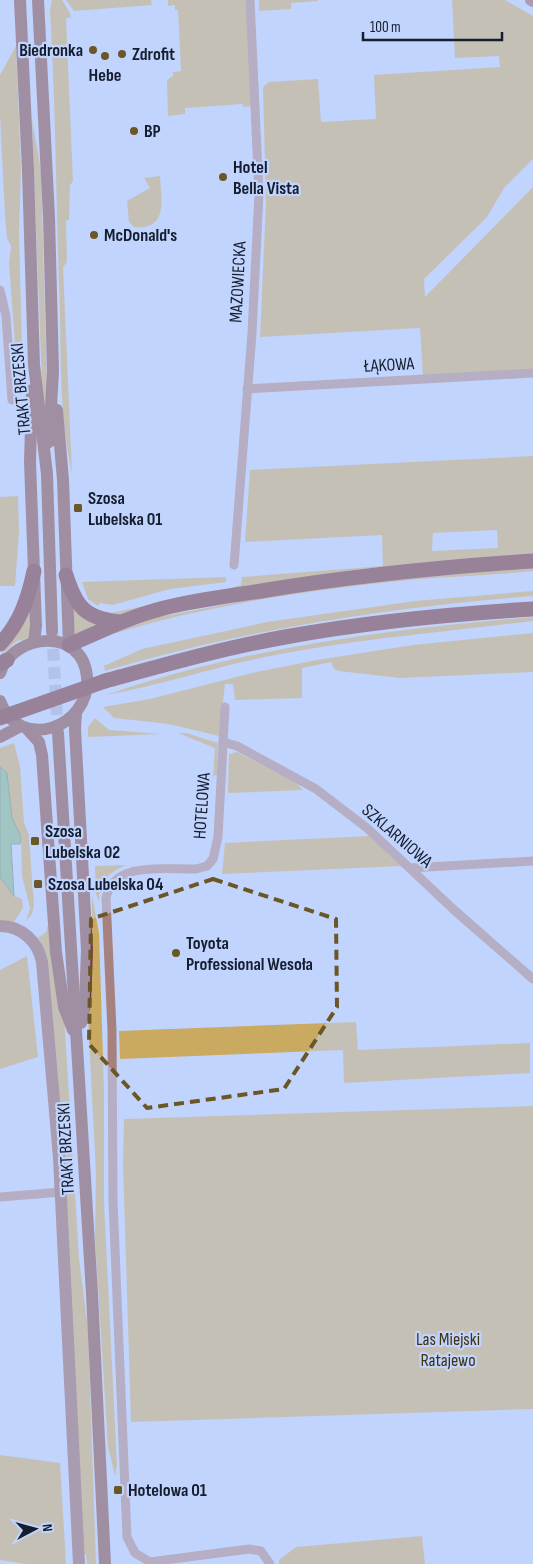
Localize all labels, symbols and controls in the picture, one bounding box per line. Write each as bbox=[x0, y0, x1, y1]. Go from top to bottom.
scale bar bbox=[363, 10, 502, 42]
text: 100 m bbox=[370, 18, 401, 37]
place label: Biedronka bbox=[19, 40, 83, 61]
marker: Biedronka bbox=[87, 44, 99, 56]
place label: Zdrofit bbox=[132, 44, 175, 65]
marker: Zdrofit bbox=[116, 48, 128, 60]
marker: Hebe bbox=[99, 50, 111, 62]
place label: Hebe bbox=[89, 65, 121, 86]
place label: BP bbox=[144, 121, 161, 142]
marker: BP bbox=[128, 125, 140, 137]
place label: Hotel Bella Vista bbox=[233, 157, 299, 199]
marker: Hotel Bella Vista bbox=[217, 171, 229, 183]
place label: McDonald's bbox=[104, 225, 177, 246]
marker: McDonald's bbox=[88, 229, 100, 241]
street label: MAZOWIECKA bbox=[225, 240, 251, 323]
street label: TRAKT BRZESKI bbox=[7, 342, 35, 436]
street label: ŁĄKOWA bbox=[362, 353, 415, 377]
place label: Szosa Lubelska 01 bbox=[88, 488, 162, 530]
marker: Szosa Lubelska 01 bbox=[72, 502, 84, 514]
street label: HOTELOWA bbox=[189, 772, 215, 840]
street label: SZKLARNIOWA bbox=[357, 800, 437, 873]
place label: Szosa Lubelska 02 bbox=[45, 821, 120, 863]
marker: Szosa Lubelska 02 bbox=[29, 835, 41, 847]
place label: Szosa Lubelska 04 bbox=[48, 874, 164, 895]
marker: Szosa Lubelska 04 bbox=[32, 878, 44, 890]
place label: Toyota Professional Wesoła bbox=[186, 933, 313, 975]
marker: Toyota Professional Wesoła bbox=[170, 947, 182, 959]
street label: TRAKT BRZESKI bbox=[53, 1102, 79, 1196]
park label: Las Miejski Ratajewo bbox=[416, 1329, 480, 1371]
place label: Hotelowa 01 bbox=[128, 1480, 207, 1501]
marker: Hotelowa 01 bbox=[112, 1484, 124, 1496]
north arrow bbox=[10, 1504, 60, 1554]
text: N bbox=[39, 1523, 56, 1532]

